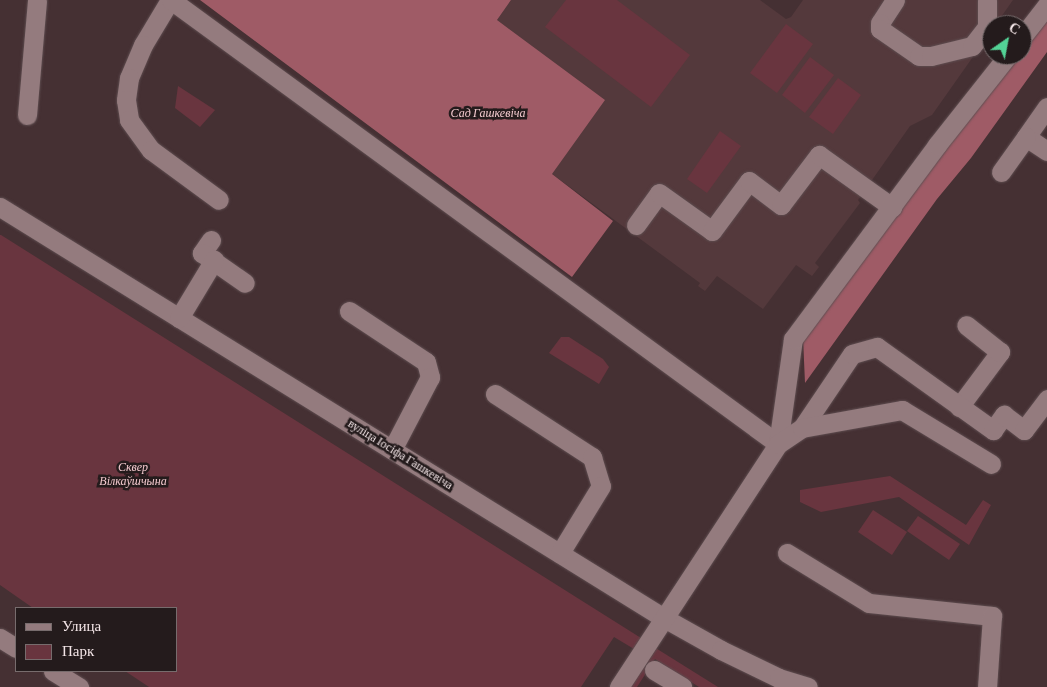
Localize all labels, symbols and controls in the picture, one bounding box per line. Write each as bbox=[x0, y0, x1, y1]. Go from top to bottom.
north arrow bbox=[982, 15, 1032, 65]
text: С bbox=[1006, 19, 1023, 38]
park label: Сад Гашкевіча bbox=[451, 107, 525, 121]
street label: вуліца Іосіфа Гашкевіча bbox=[345, 417, 455, 493]
park label: Сквер Вілкаўшчына bbox=[99, 461, 167, 489]
legend bbox=[15, 607, 178, 672]
text: Улица bbox=[62, 618, 101, 634]
text: Парк bbox=[62, 643, 94, 659]

